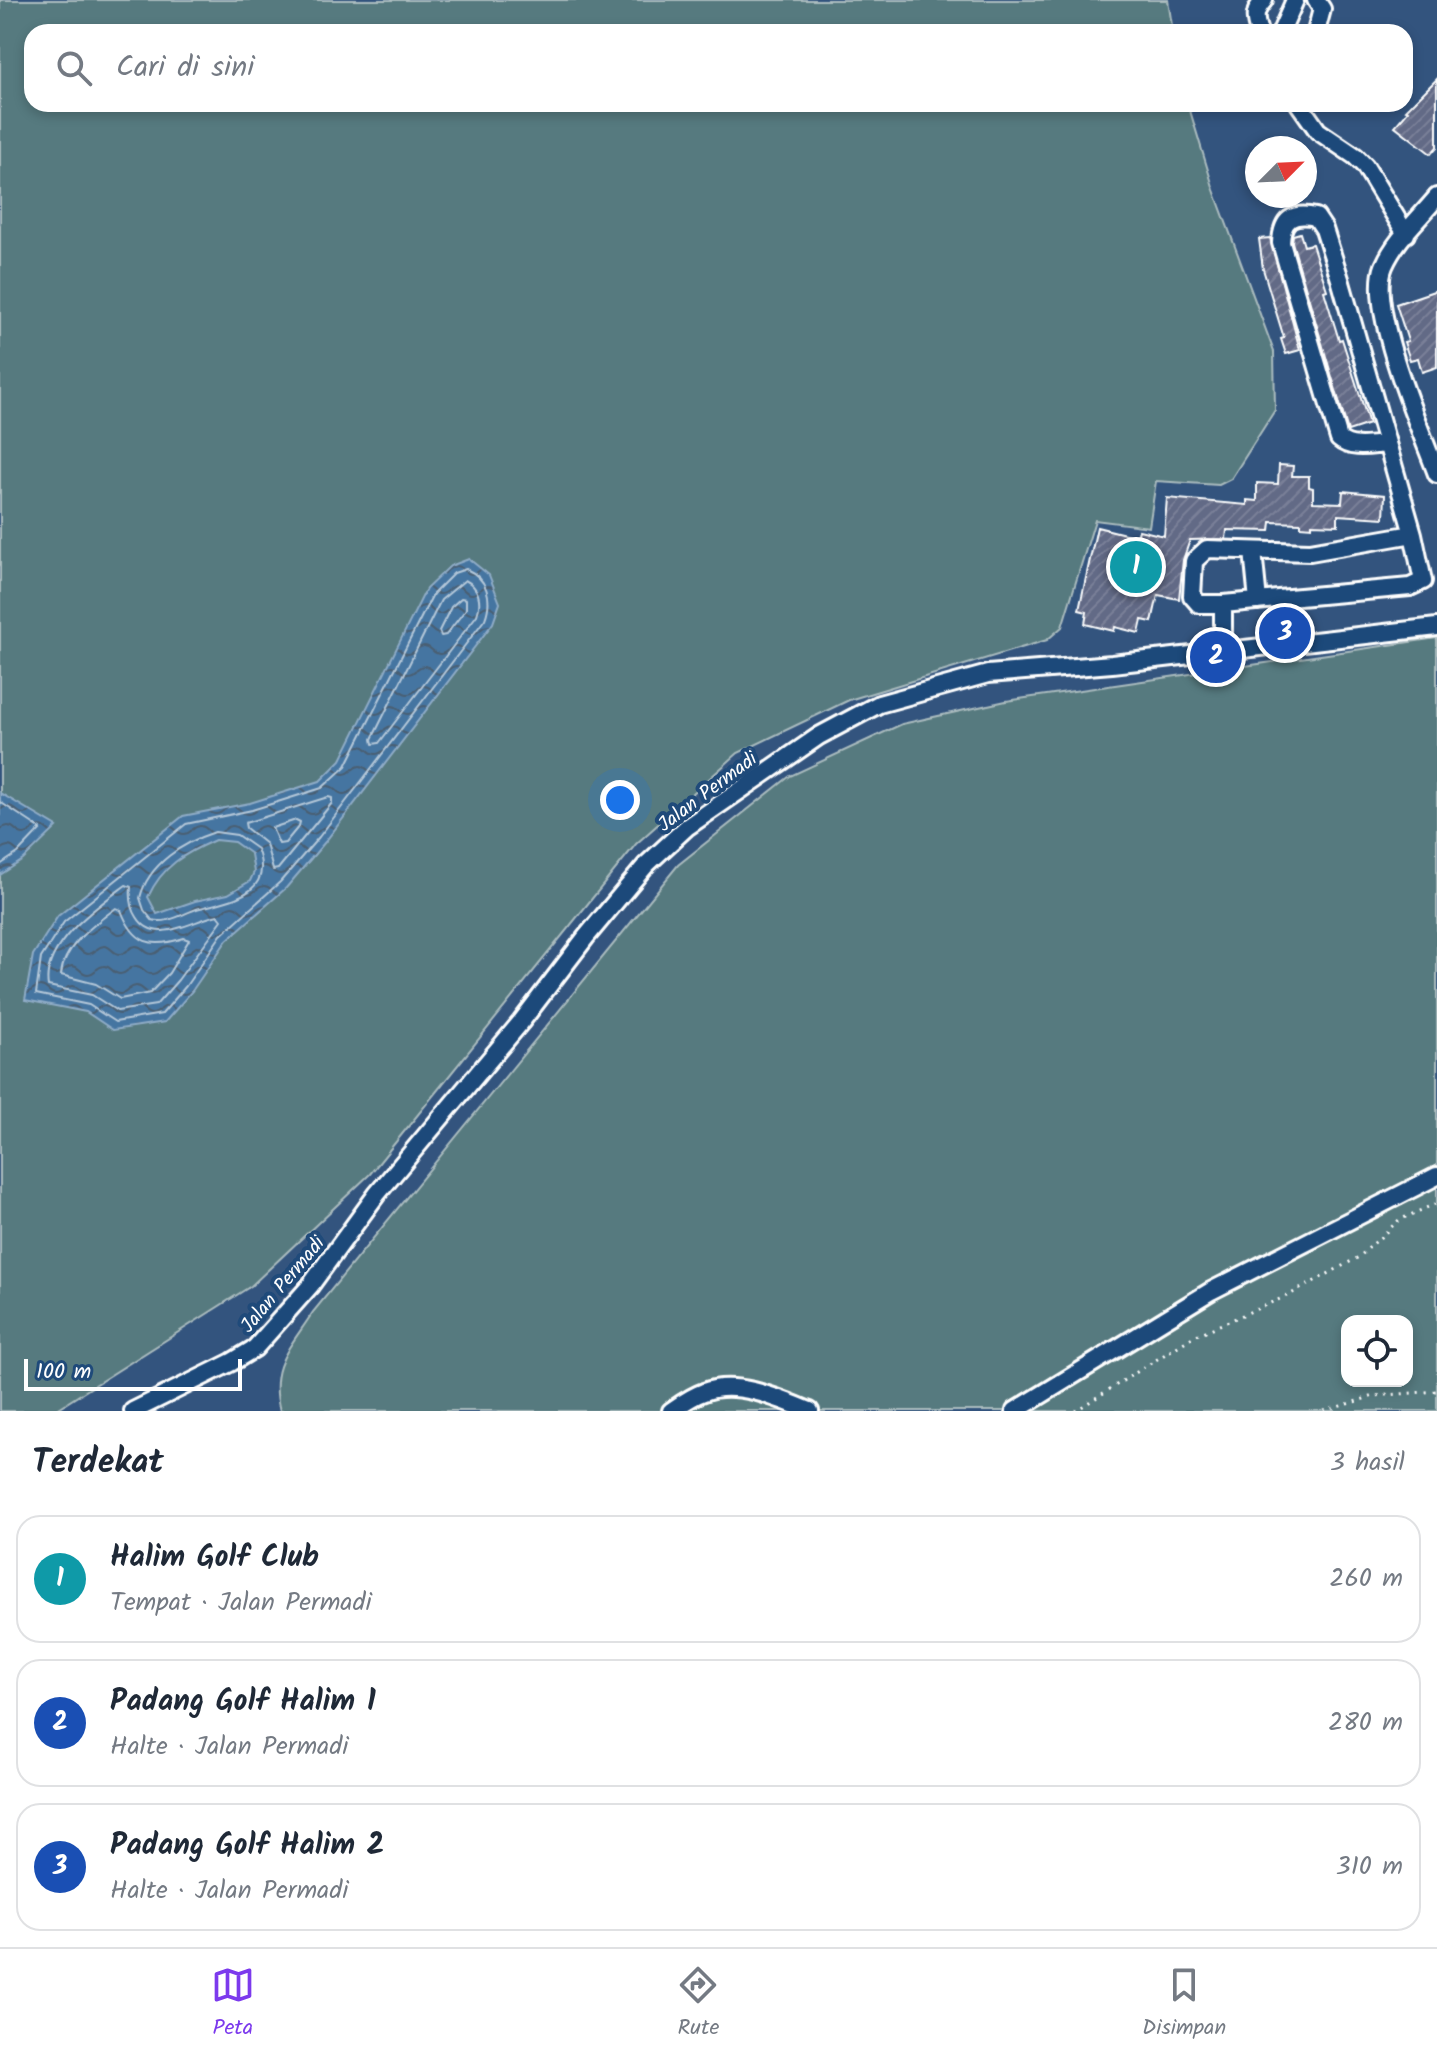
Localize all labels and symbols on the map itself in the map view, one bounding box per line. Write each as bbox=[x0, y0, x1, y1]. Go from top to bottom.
north arrow bbox=[1245, 136, 1317, 208]
pin: 1 bbox=[1110, 537, 1162, 597]
pin: 3 bbox=[1259, 603, 1311, 663]
pin: 2 bbox=[1190, 627, 1242, 687]
street label: Jalan Permadi bbox=[651, 744, 766, 841]
your location bbox=[600, 780, 640, 820]
street label: Jalan Permadi bbox=[233, 1229, 335, 1341]
scale bar bbox=[24, 1355, 242, 1391]

